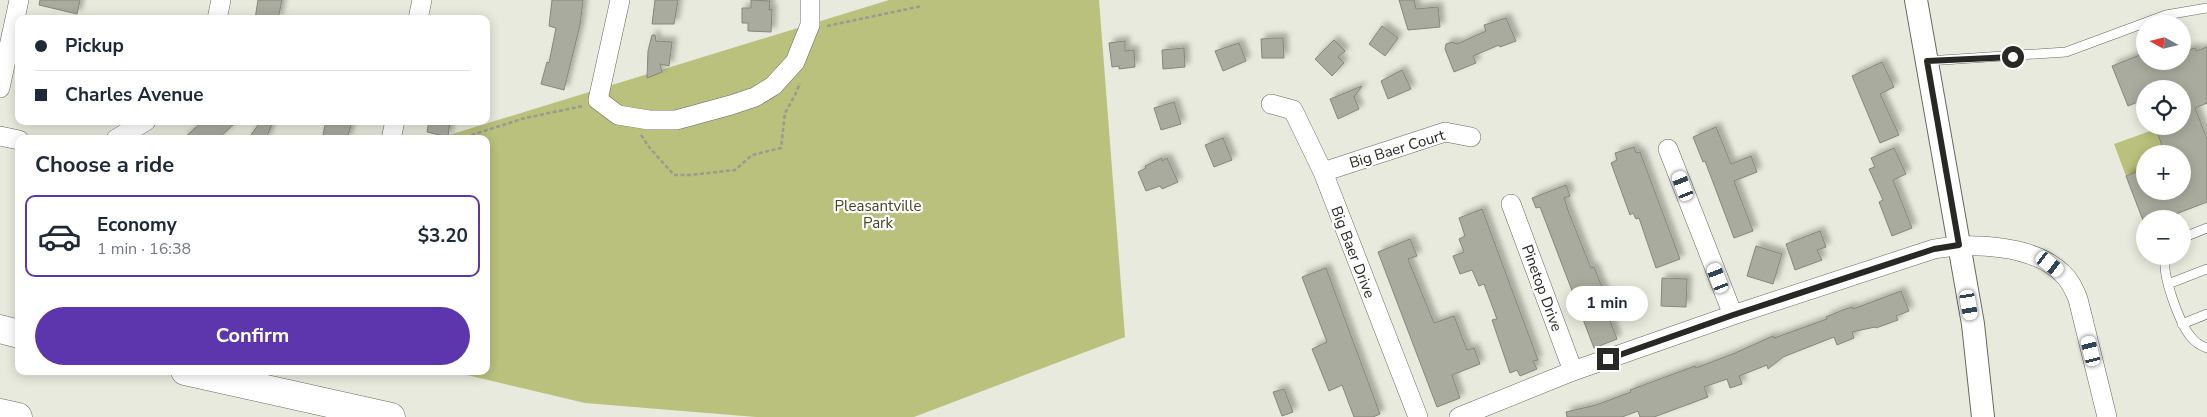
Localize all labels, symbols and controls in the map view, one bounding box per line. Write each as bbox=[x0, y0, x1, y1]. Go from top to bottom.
north arrow bbox=[2136, 15, 2191, 70]
map controls bbox=[2136, 15, 2191, 265]
text: Pickup bbox=[65, 33, 124, 59]
route start bbox=[2002, 46, 2024, 68]
button: locate bbox=[2136, 80, 2191, 135]
text: Charles Avenue bbox=[65, 82, 204, 108]
street label: Big Baer Court bbox=[1347, 125, 1448, 173]
button: + bbox=[2136, 145, 2191, 200]
text: Choose a ride bbox=[35, 150, 174, 180]
car bbox=[1670, 169, 1695, 203]
park label: Pleasantville Park bbox=[835, 196, 921, 233]
street label: Big Baer Drive bbox=[1326, 203, 1380, 301]
button: − bbox=[2136, 210, 2191, 265]
text: Economy bbox=[97, 212, 177, 238]
icon: car bbox=[37, 214, 82, 259]
text: $3.20 bbox=[418, 223, 468, 249]
text: 1 min · 16:38 bbox=[97, 238, 191, 260]
street label: Pinetop Drive bbox=[1517, 242, 1567, 334]
car bbox=[2033, 249, 2066, 279]
car bbox=[1705, 261, 1730, 295]
callout: 1 min bbox=[1567, 286, 1649, 322]
car bbox=[1959, 289, 1978, 321]
text: 1 min bbox=[1586, 292, 1628, 314]
button: Confirm bbox=[35, 307, 470, 365]
car bbox=[2080, 335, 2101, 367]
route end bbox=[1597, 348, 1619, 370]

